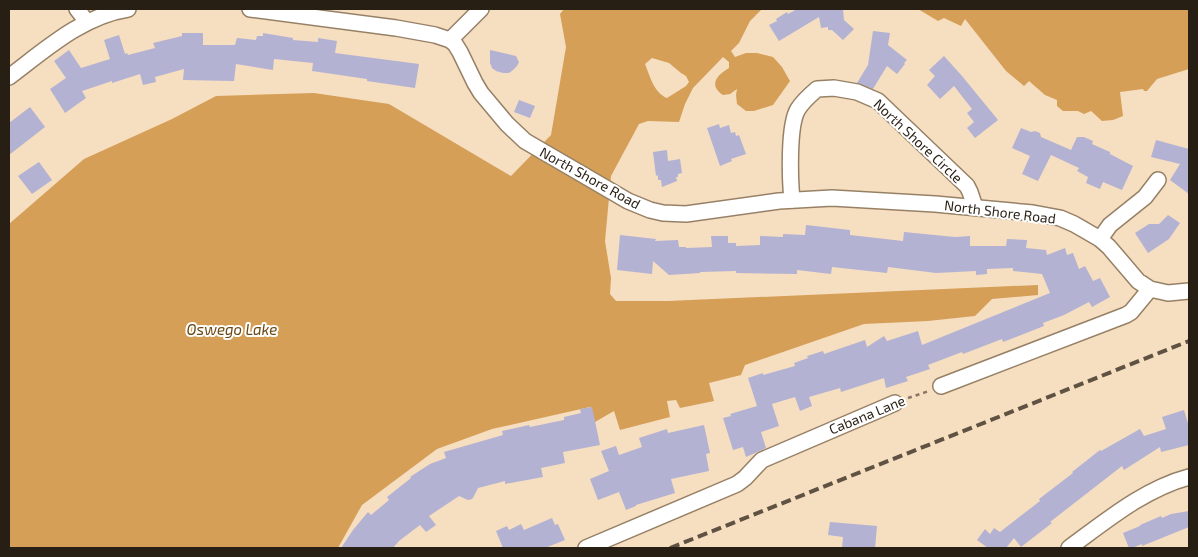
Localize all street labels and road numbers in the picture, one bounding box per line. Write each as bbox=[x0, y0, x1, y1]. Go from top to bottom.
street label: North Shore Circle bbox=[870, 95, 966, 186]
street label: North Shore Road bbox=[537, 143, 643, 212]
street label: North Shore Road bbox=[943, 196, 1057, 227]
street label: Cabana Lane bbox=[826, 392, 907, 438]

